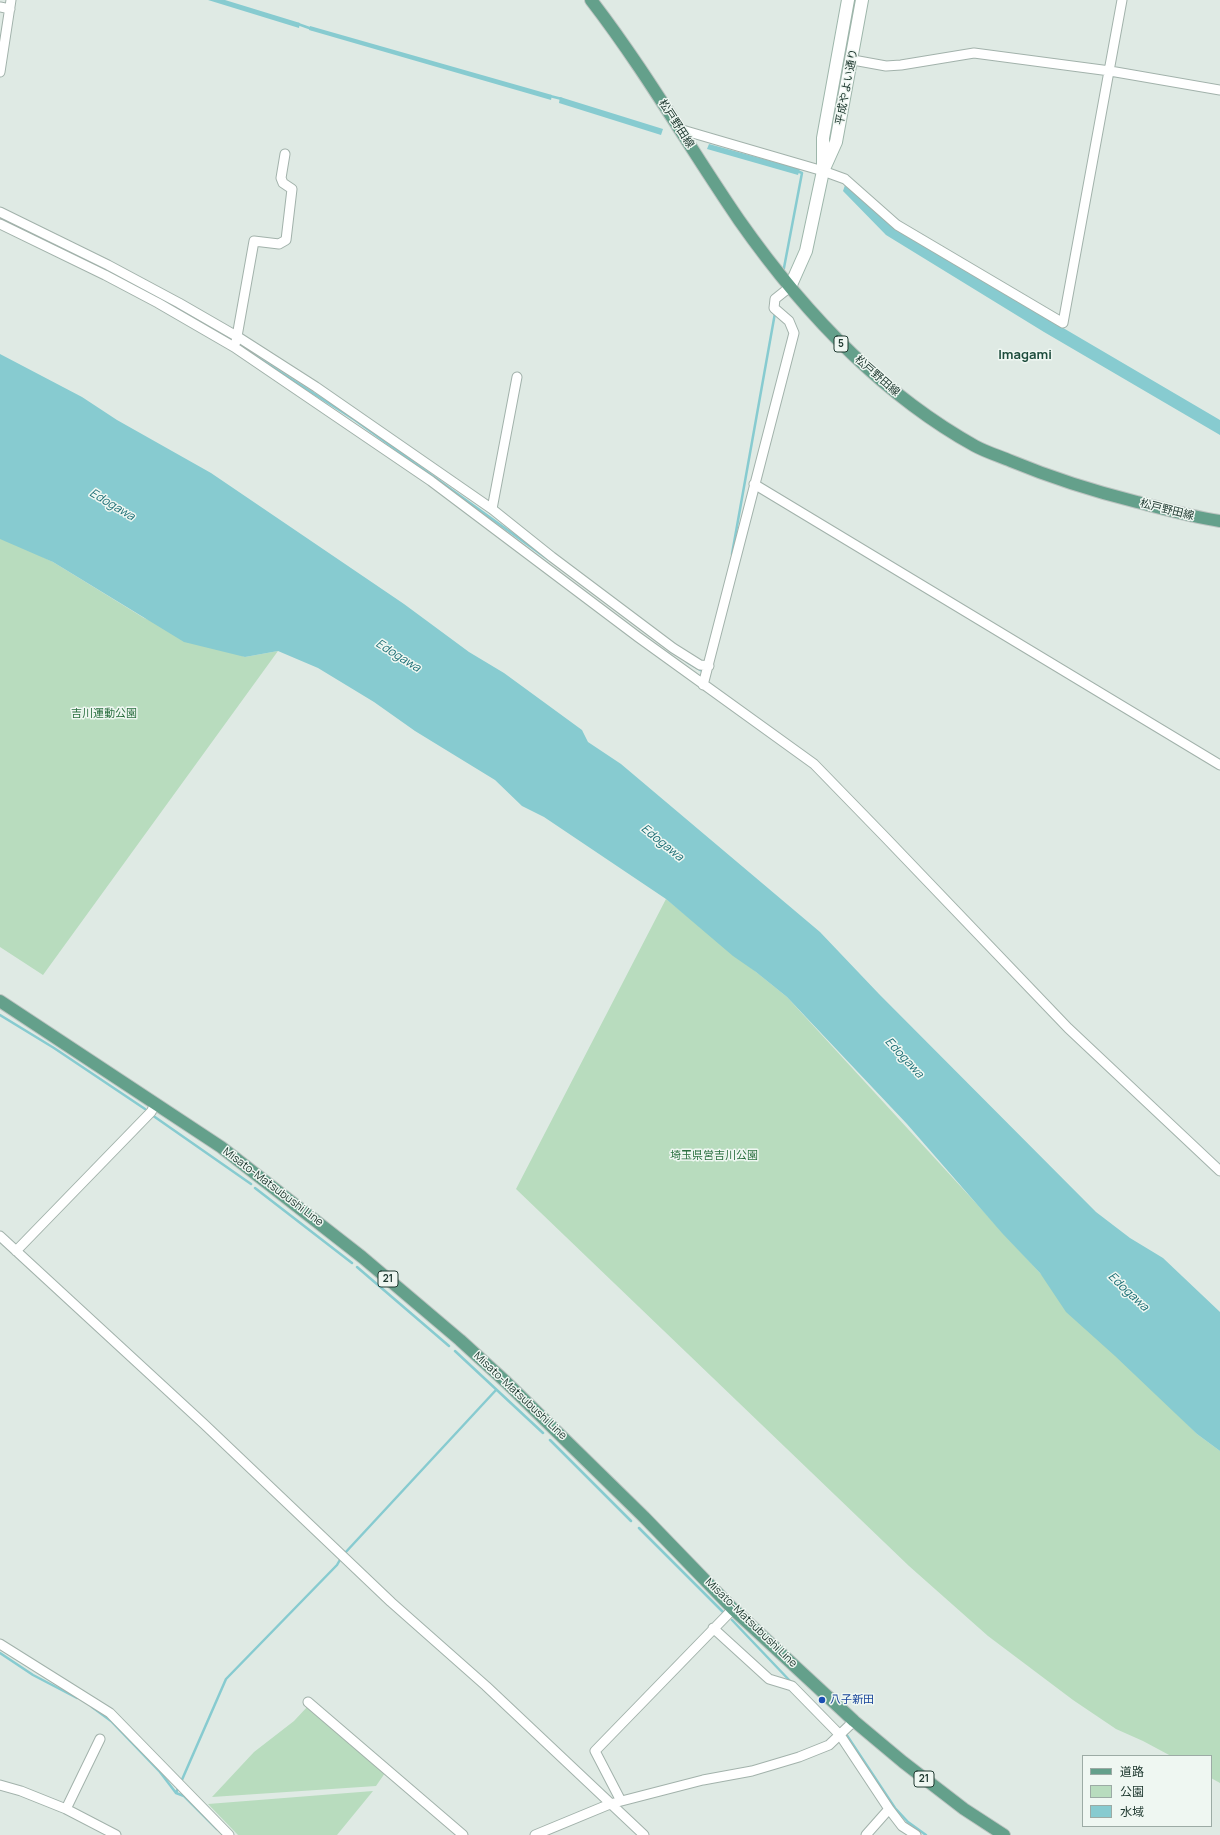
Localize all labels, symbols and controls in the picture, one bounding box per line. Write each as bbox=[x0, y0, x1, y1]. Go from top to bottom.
street label: 平成やよい通り bbox=[833, 48, 861, 126]
street label: 松戸野田線 bbox=[655, 97, 697, 151]
road number: 5 bbox=[834, 336, 848, 352]
district label: Imagami bbox=[998, 347, 1052, 363]
street label: 松戸野田線 bbox=[852, 353, 902, 399]
water label: Edogawa bbox=[87, 486, 137, 524]
street label: 松戸野田線 bbox=[1139, 497, 1195, 523]
water label: Edogawa bbox=[373, 637, 423, 675]
park label: 吉川運動公園 bbox=[71, 707, 137, 721]
water label: Edogawa bbox=[638, 822, 686, 864]
water label: Edogawa bbox=[882, 1035, 926, 1081]
street label: Misato-Matsubushi Line bbox=[220, 1145, 326, 1229]
park label: 埼玉県営吉川公園 bbox=[670, 1149, 758, 1163]
water label: Edogawa bbox=[1105, 1270, 1151, 1314]
road number: 21 bbox=[378, 1271, 398, 1287]
street label: Misato-Matsubushi Line bbox=[471, 1349, 569, 1443]
street label: Misato-Matsubushi Line bbox=[702, 1576, 800, 1670]
place label: 八子新田 bbox=[830, 1693, 874, 1707]
marker: 八子新田 bbox=[817, 1695, 827, 1705]
legend bbox=[1082, 1755, 1212, 1827]
text: 道路 bbox=[1120, 1763, 1144, 1780]
road number: 21 bbox=[914, 1771, 934, 1787]
text: 公園 bbox=[1120, 1783, 1144, 1800]
text: 水域 bbox=[1120, 1803, 1144, 1820]

